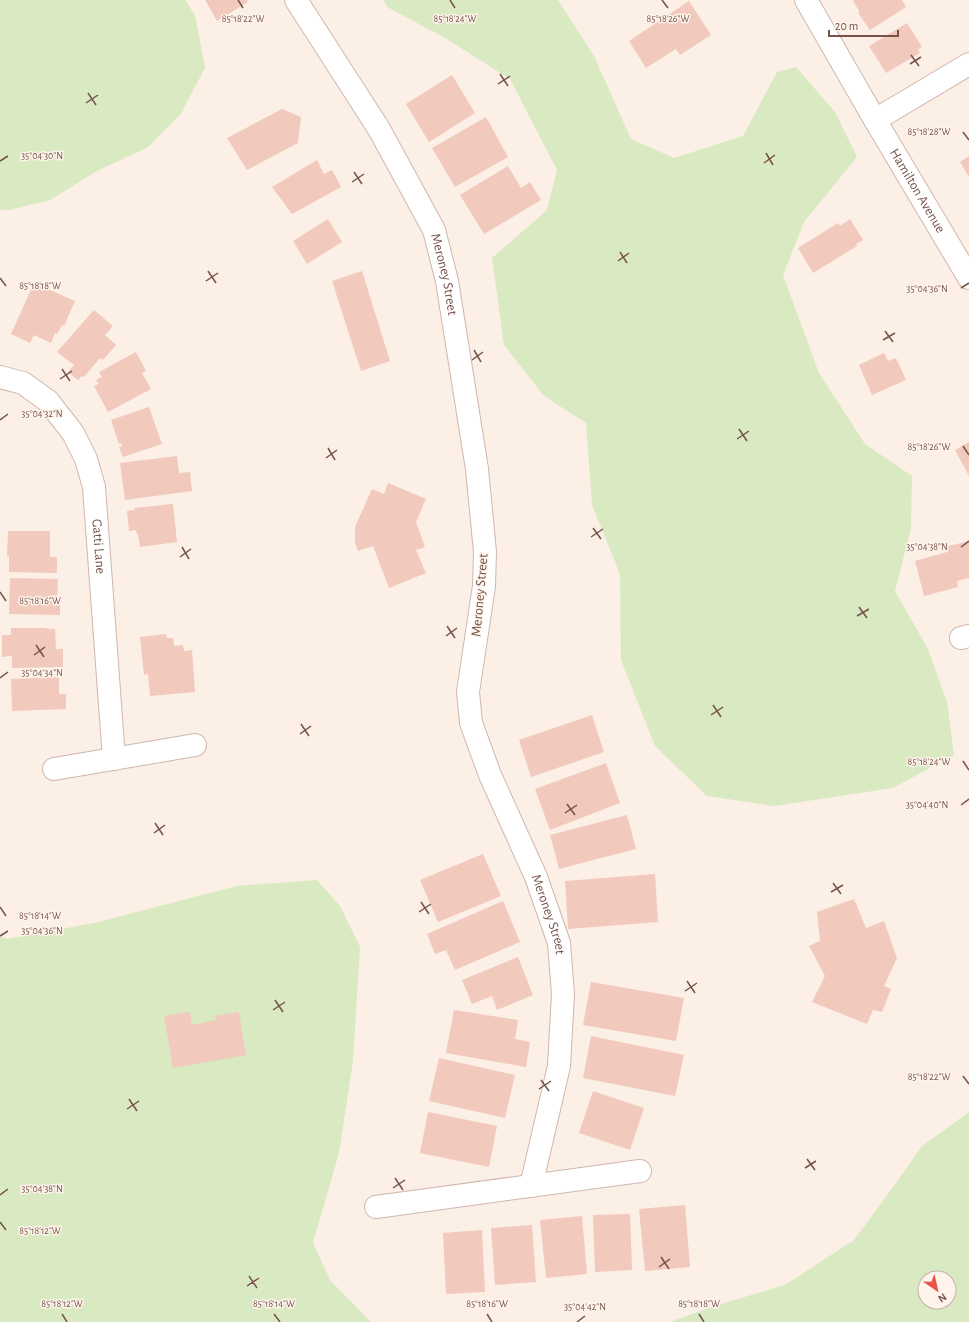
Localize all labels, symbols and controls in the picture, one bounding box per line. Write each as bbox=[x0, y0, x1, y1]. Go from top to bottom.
scale bar bbox=[829, 12, 898, 38]
text: 85°18'22"W bbox=[222, 14, 264, 24]
text: 85°18'24"W bbox=[434, 14, 477, 24]
text: 85°18'26"W bbox=[647, 14, 689, 24]
text: 20 m bbox=[835, 20, 858, 32]
text: 85°18'28"W bbox=[908, 127, 950, 137]
street label: Hamilton Avenue bbox=[887, 147, 948, 235]
text: 35°04'30"N bbox=[21, 151, 63, 161]
street label: Meroney Street bbox=[428, 232, 459, 317]
text: 85°18'18"W bbox=[19, 281, 61, 291]
text: 35°04'36"N bbox=[906, 284, 948, 294]
text: 35°04'32"N bbox=[21, 409, 63, 419]
text: 85°18'26"W bbox=[908, 442, 950, 452]
street label: Gatti Lane bbox=[89, 518, 107, 575]
text: 35°04'38"N bbox=[906, 542, 948, 552]
street label: Meroney Street bbox=[469, 552, 491, 637]
text: 85°18'16"W bbox=[19, 596, 61, 606]
text: 35°04'34"N bbox=[21, 668, 63, 678]
text: 85°18'24"W bbox=[908, 757, 951, 767]
text: 35°04'40"N bbox=[906, 800, 948, 810]
street label: Meroney Street bbox=[529, 873, 567, 955]
text: 85°18'14"W bbox=[19, 911, 61, 921]
text: 35°04'36"N bbox=[21, 926, 63, 936]
text: 85°18'22"W bbox=[908, 1072, 950, 1082]
text: 35°04'38"N bbox=[21, 1184, 63, 1194]
text: 85°18'12"W bbox=[19, 1226, 61, 1236]
north arrow bbox=[917, 1270, 957, 1310]
text: N bbox=[936, 1291, 949, 1305]
text: 85°18'12"W bbox=[41, 1299, 83, 1309]
text: 85°18'14"W bbox=[253, 1299, 295, 1309]
text: 85°18'16"W bbox=[466, 1299, 508, 1309]
text: 85°18'18"W bbox=[678, 1299, 720, 1309]
text: 35°04'42"N bbox=[564, 1302, 606, 1312]

